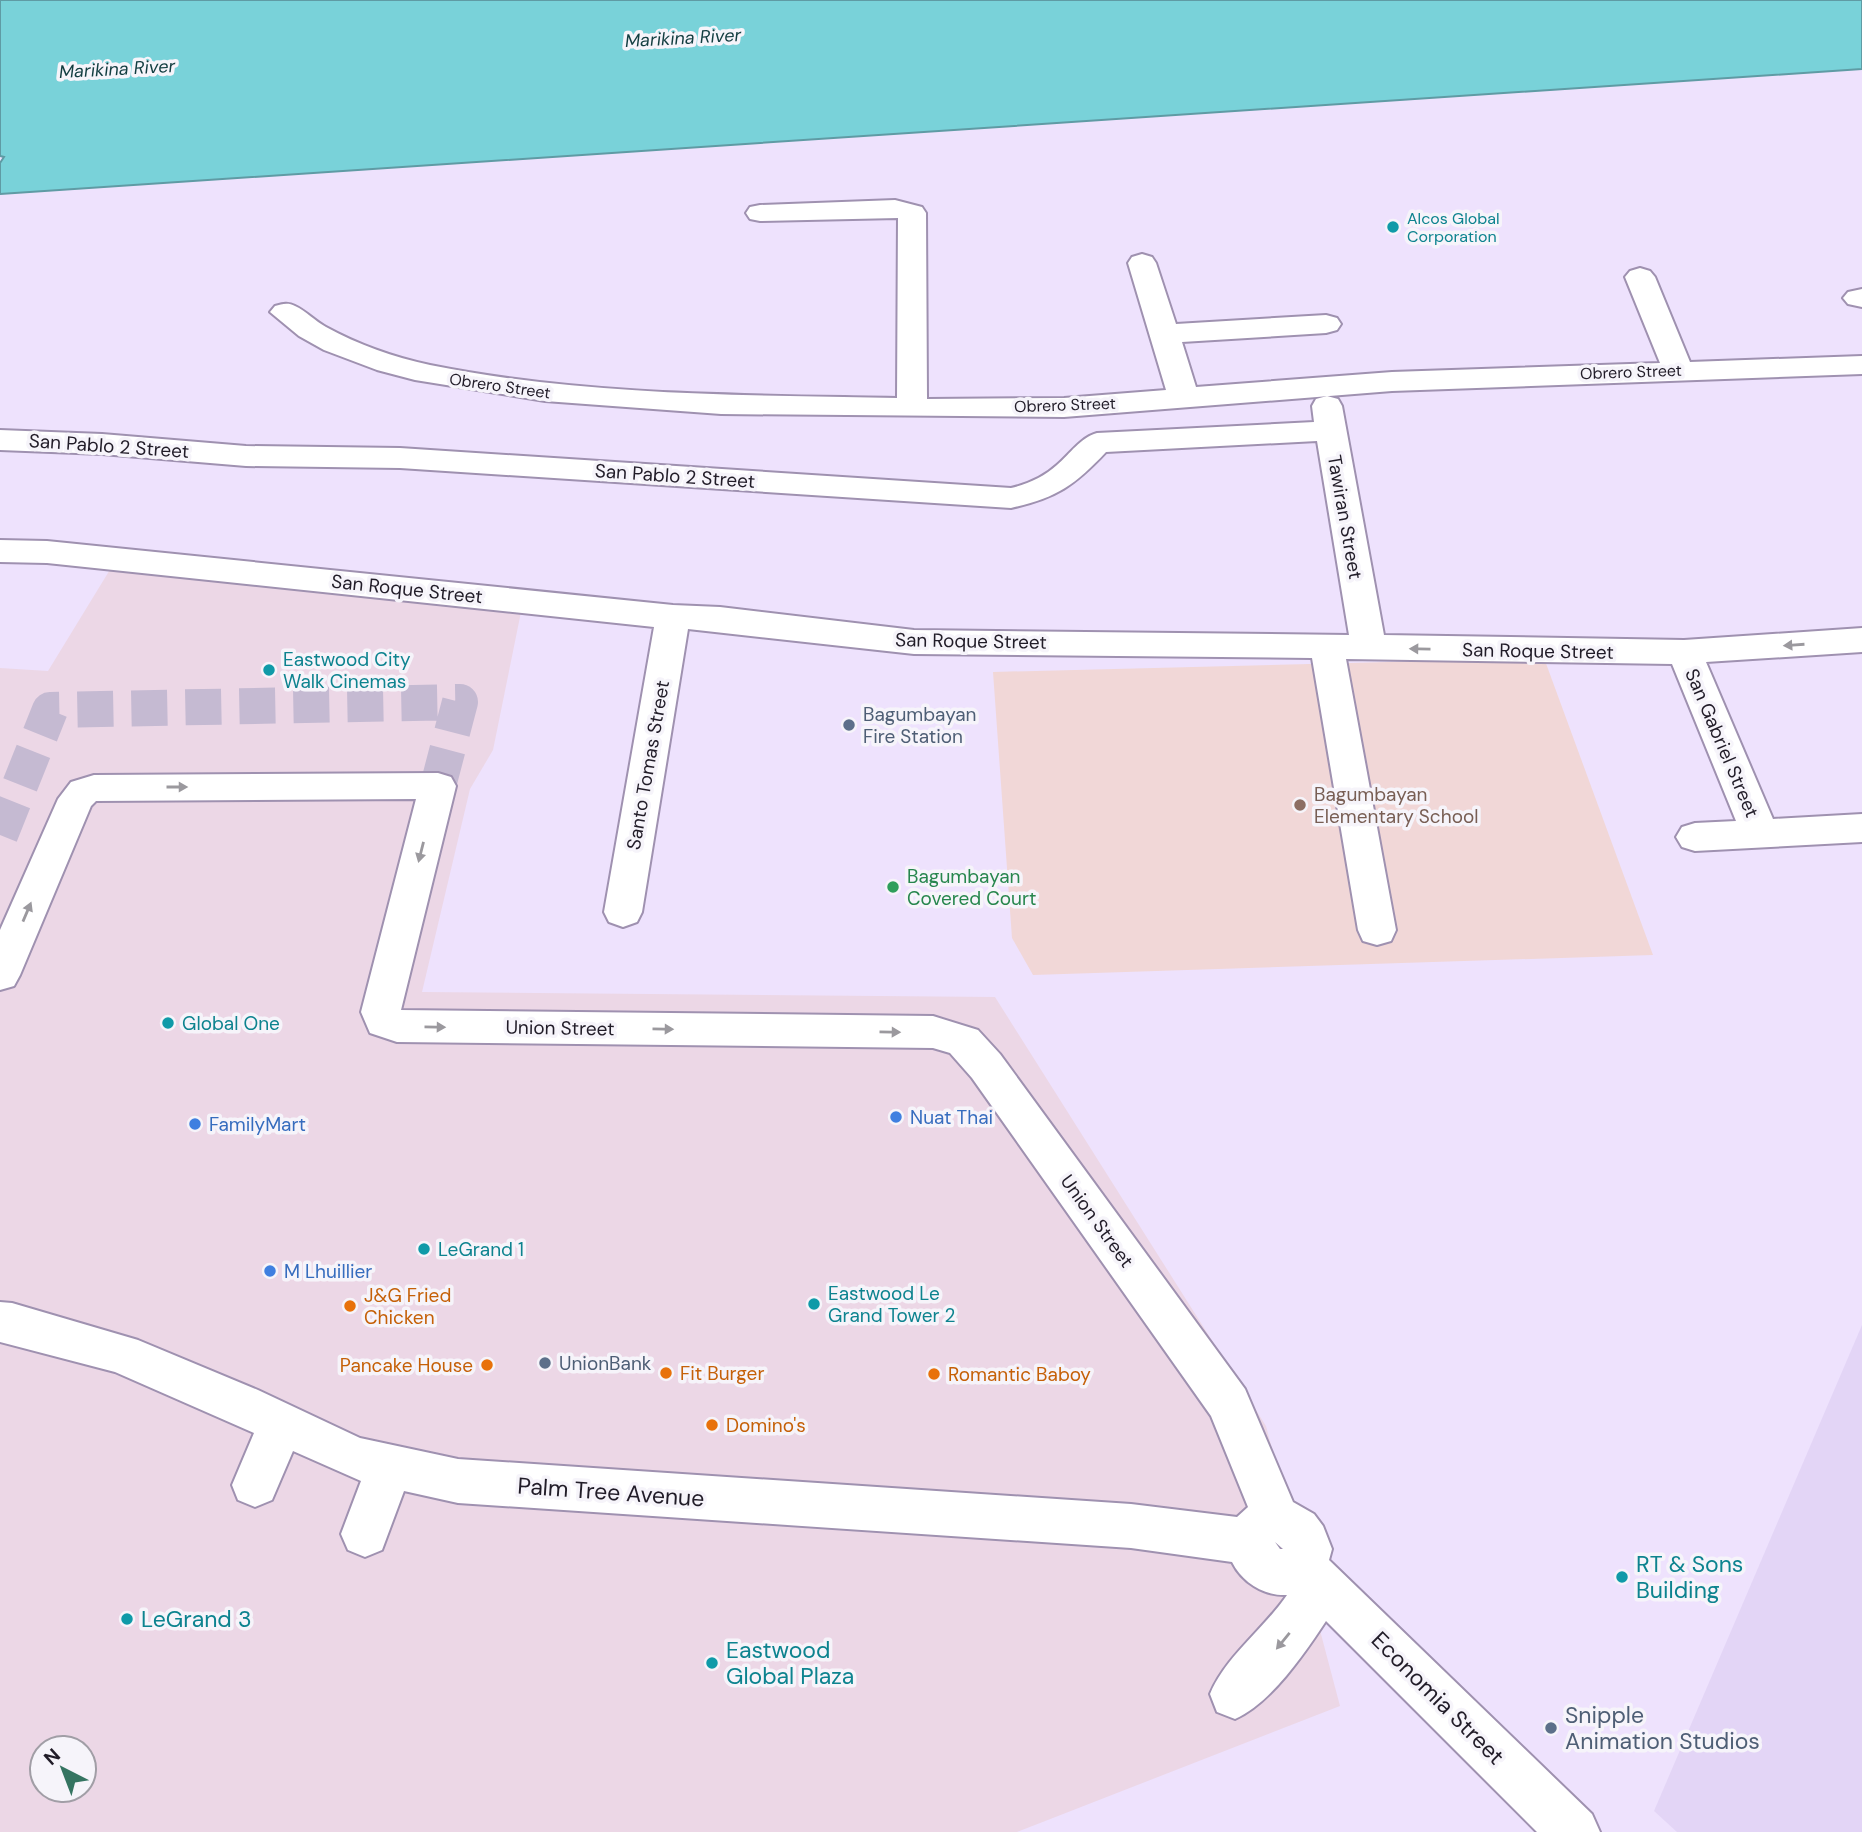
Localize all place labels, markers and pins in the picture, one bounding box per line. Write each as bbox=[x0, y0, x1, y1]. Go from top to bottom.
place label: Alcos Global Corporation bbox=[1407, 208, 1500, 247]
marker: Alcos Global Corporation bbox=[1385, 219, 1401, 235]
place label: Eastwood City Walk Cinemas bbox=[283, 647, 411, 694]
marker: Eastwood City Walk Cinemas bbox=[261, 662, 277, 678]
place label: Bagumbayan Fire Station bbox=[863, 702, 976, 749]
marker: Bagumbayan Fire Station bbox=[841, 717, 857, 733]
place label: Bagumbayan Elementary School bbox=[1314, 782, 1478, 829]
marker: Bagumbayan Elementary School bbox=[1292, 797, 1308, 813]
place label: Bagumbayan Covered Court bbox=[907, 864, 1036, 911]
marker: Bagumbayan Covered Court bbox=[885, 879, 901, 895]
place label: Global One bbox=[182, 1011, 280, 1036]
marker: Global One bbox=[160, 1015, 176, 1031]
place label: Nuat Thai bbox=[910, 1105, 993, 1130]
marker: Nuat Thai bbox=[888, 1109, 904, 1125]
place label: FamilyMart bbox=[209, 1112, 306, 1137]
marker: FamilyMart bbox=[187, 1116, 203, 1132]
place label: LeGrand 1 bbox=[438, 1237, 524, 1262]
marker: LeGrand 1 bbox=[416, 1241, 432, 1257]
place label: M Lhuillier bbox=[284, 1259, 372, 1284]
marker: M Lhuillier bbox=[262, 1263, 278, 1279]
place label: Eastwood Le Grand Tower 2 bbox=[828, 1281, 956, 1328]
place label: J&G Fried Chicken bbox=[364, 1283, 451, 1330]
marker: Eastwood Le Grand Tower 2 bbox=[806, 1296, 822, 1312]
marker: J&G Fried Chicken bbox=[342, 1298, 358, 1314]
place label: UnionBank bbox=[559, 1351, 652, 1376]
place label: Pancake House bbox=[340, 1353, 473, 1378]
marker: UnionBank bbox=[537, 1355, 553, 1371]
marker: Pancake House bbox=[479, 1357, 495, 1373]
place label: Fit Burger bbox=[680, 1361, 764, 1386]
place label: Romantic Baboy bbox=[948, 1362, 1091, 1387]
marker: Fit Burger bbox=[658, 1365, 674, 1381]
marker: Romantic Baboy bbox=[926, 1366, 942, 1382]
place label: Domino's bbox=[726, 1413, 806, 1438]
marker: Domino's bbox=[704, 1417, 720, 1433]
place label: RT & Sons Building bbox=[1636, 1549, 1743, 1605]
marker: RT & Sons Building bbox=[1614, 1569, 1630, 1585]
place label: LeGrand 3 bbox=[141, 1604, 252, 1634]
marker: LeGrand 3 bbox=[119, 1611, 135, 1627]
place label: Eastwood Global Plaza bbox=[726, 1635, 854, 1691]
marker: Eastwood Global Plaza bbox=[704, 1655, 720, 1671]
place label: Snipple Animation Studios bbox=[1565, 1700, 1760, 1756]
marker: Snipple Animation Studios bbox=[1543, 1720, 1559, 1736]

